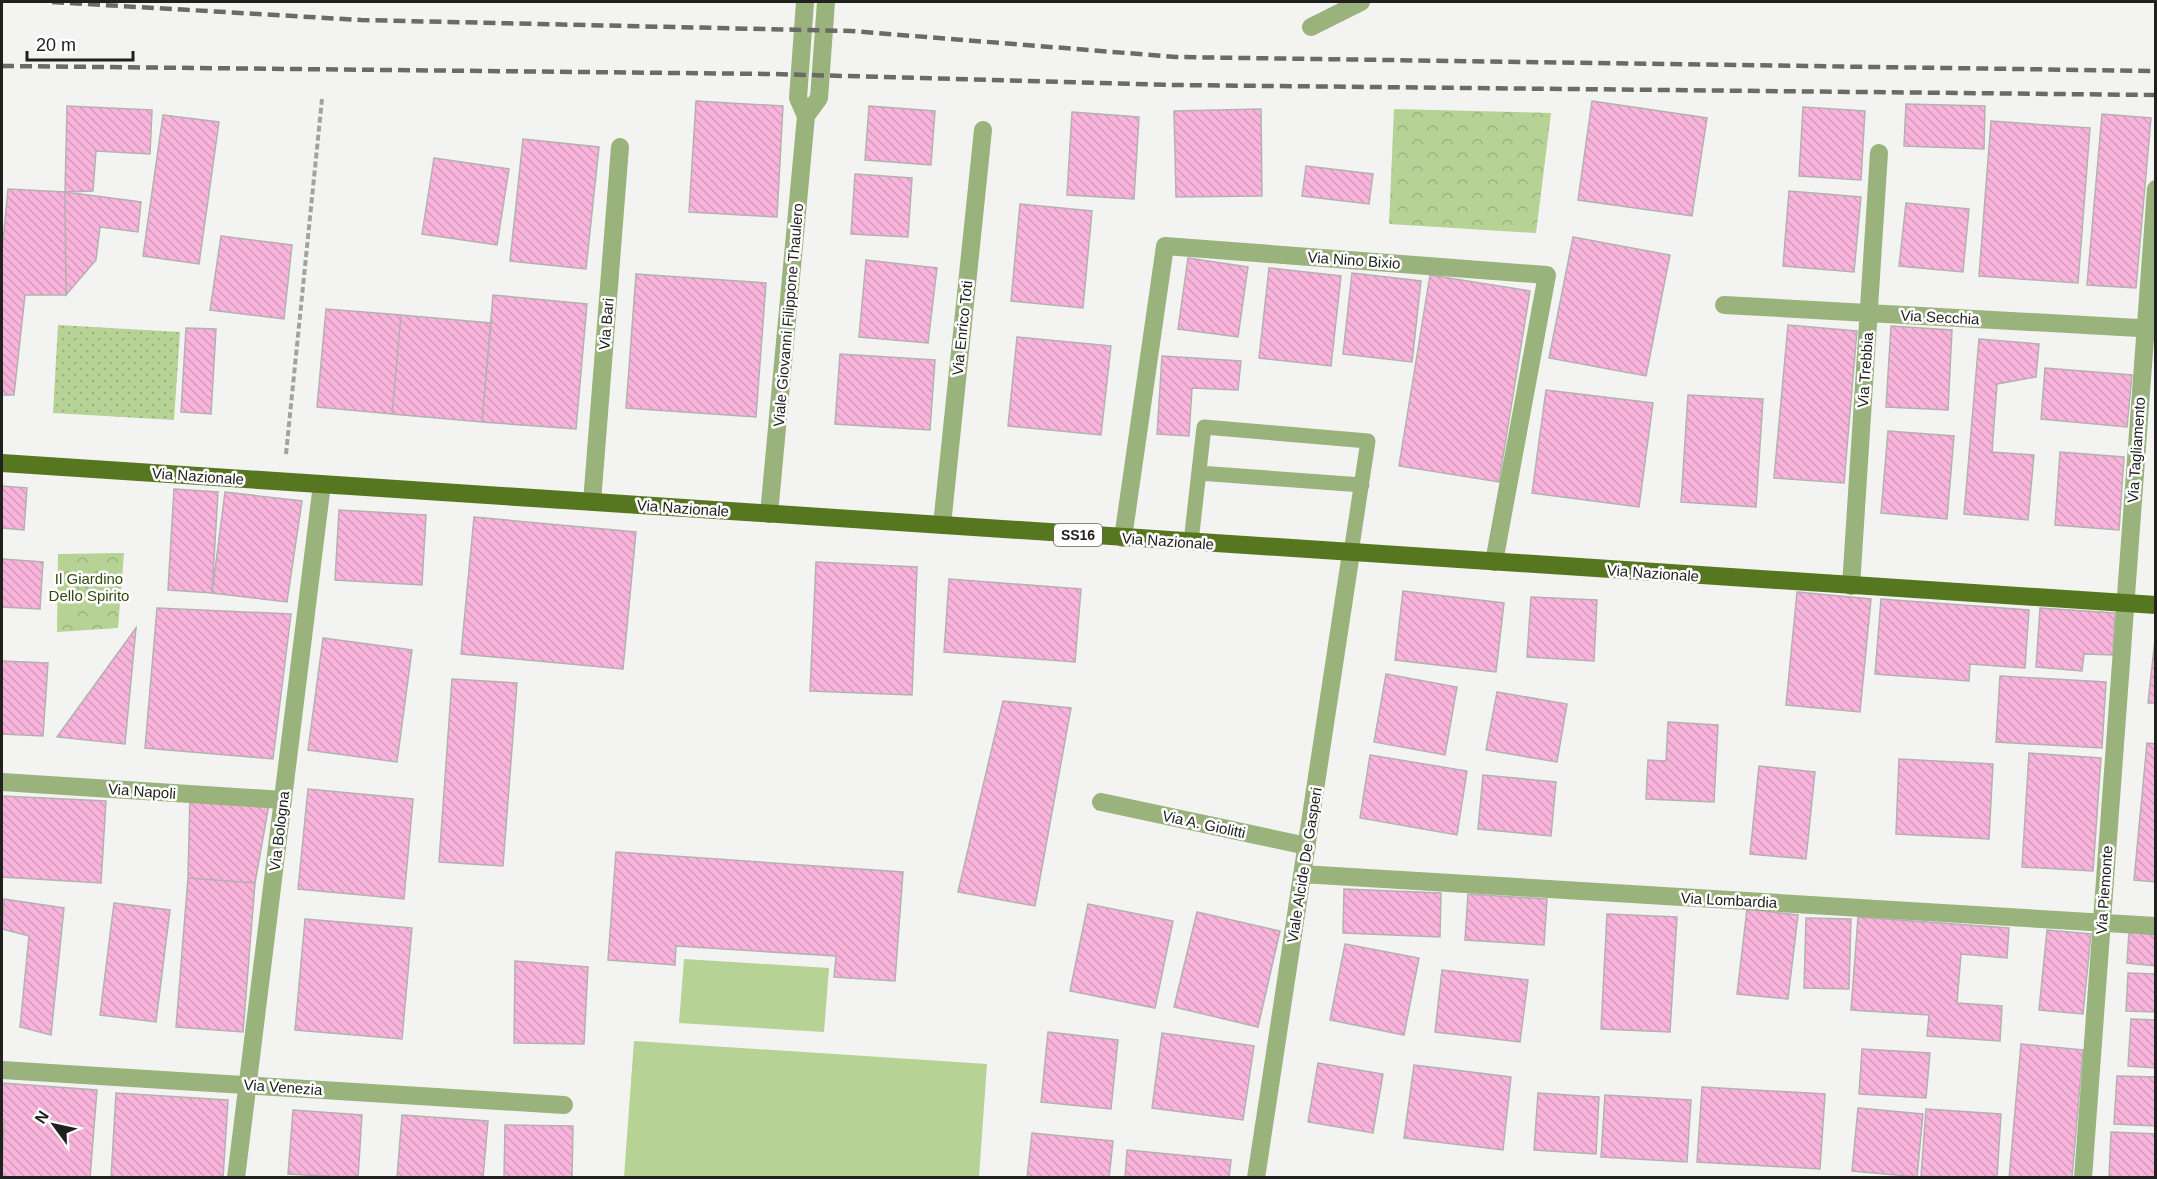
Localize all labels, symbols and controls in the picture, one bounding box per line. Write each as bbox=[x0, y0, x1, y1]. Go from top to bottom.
scale bar bbox=[27, 24, 134, 62]
text: 20 m bbox=[36, 35, 76, 55]
street label: Viale Giovanni Filippone Thaulero bbox=[770, 202, 806, 428]
street label: Via Nino Bixio bbox=[1307, 248, 1401, 272]
street label: Via Enrico Toti bbox=[949, 280, 975, 376]
street label: Via Bari bbox=[595, 297, 617, 351]
street label: Via Secchia bbox=[1900, 306, 1981, 328]
street label: Via Trebbia bbox=[1854, 331, 1876, 408]
street label: Via Tagliamento bbox=[2124, 396, 2148, 504]
street label: Via Nazionale bbox=[151, 464, 245, 488]
street label: Via Nazionale bbox=[636, 496, 730, 520]
road number: SS16 bbox=[1054, 524, 1102, 546]
street label: Via Nazionale bbox=[1121, 529, 1215, 553]
street label: Via Nazionale bbox=[1606, 561, 1700, 585]
park label: Il Giardino Dello Spirito bbox=[49, 570, 129, 604]
street label: Via Napoli bbox=[107, 780, 177, 802]
street label: Viale Alcide De Gasperi bbox=[1283, 786, 1325, 944]
street label: Via Bologna bbox=[266, 789, 292, 872]
street label: Via A. Giolitti bbox=[1161, 807, 1247, 841]
street label: Via Piemonte bbox=[2092, 845, 2116, 935]
street label: Via Lombardia bbox=[1680, 889, 1778, 911]
street label: Via Venezia bbox=[243, 1076, 324, 1098]
north arrow bbox=[24, 1095, 84, 1155]
text: N bbox=[32, 1108, 52, 1127]

